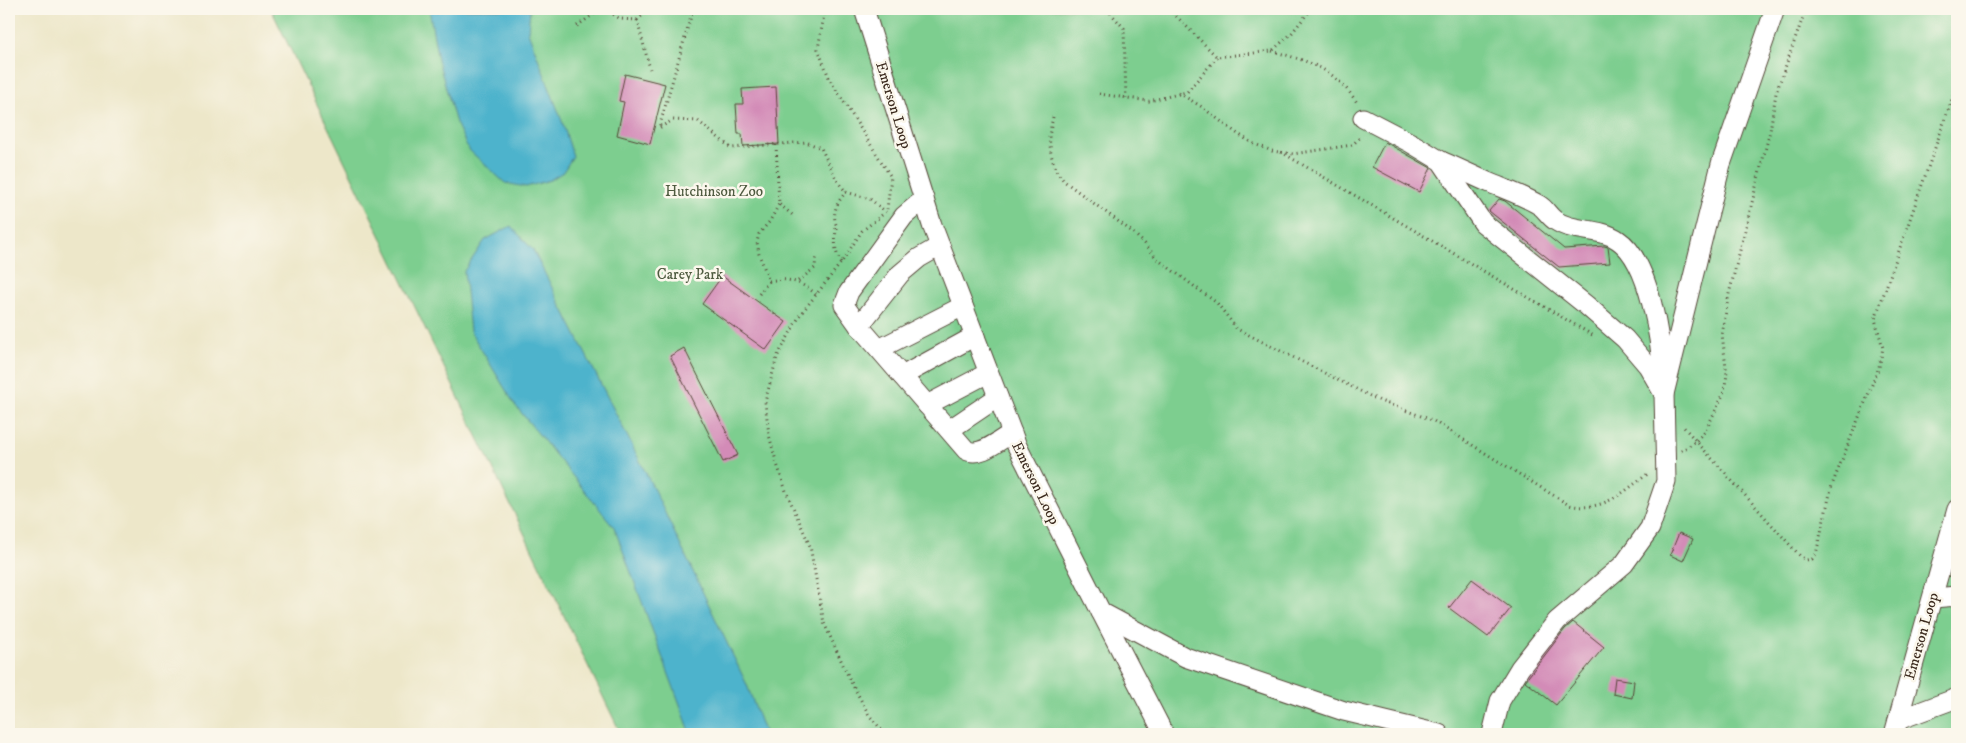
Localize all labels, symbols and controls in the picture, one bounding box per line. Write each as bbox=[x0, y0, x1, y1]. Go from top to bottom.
street label: Emerson Loop bbox=[871, 59, 916, 151]
park label: Hutchinson Zoo bbox=[665, 182, 763, 201]
park label: Carey Park bbox=[657, 265, 724, 284]
street label: Emerson Loop bbox=[1007, 439, 1064, 528]
street label: Emerson Loop bbox=[1900, 590, 1943, 682]

